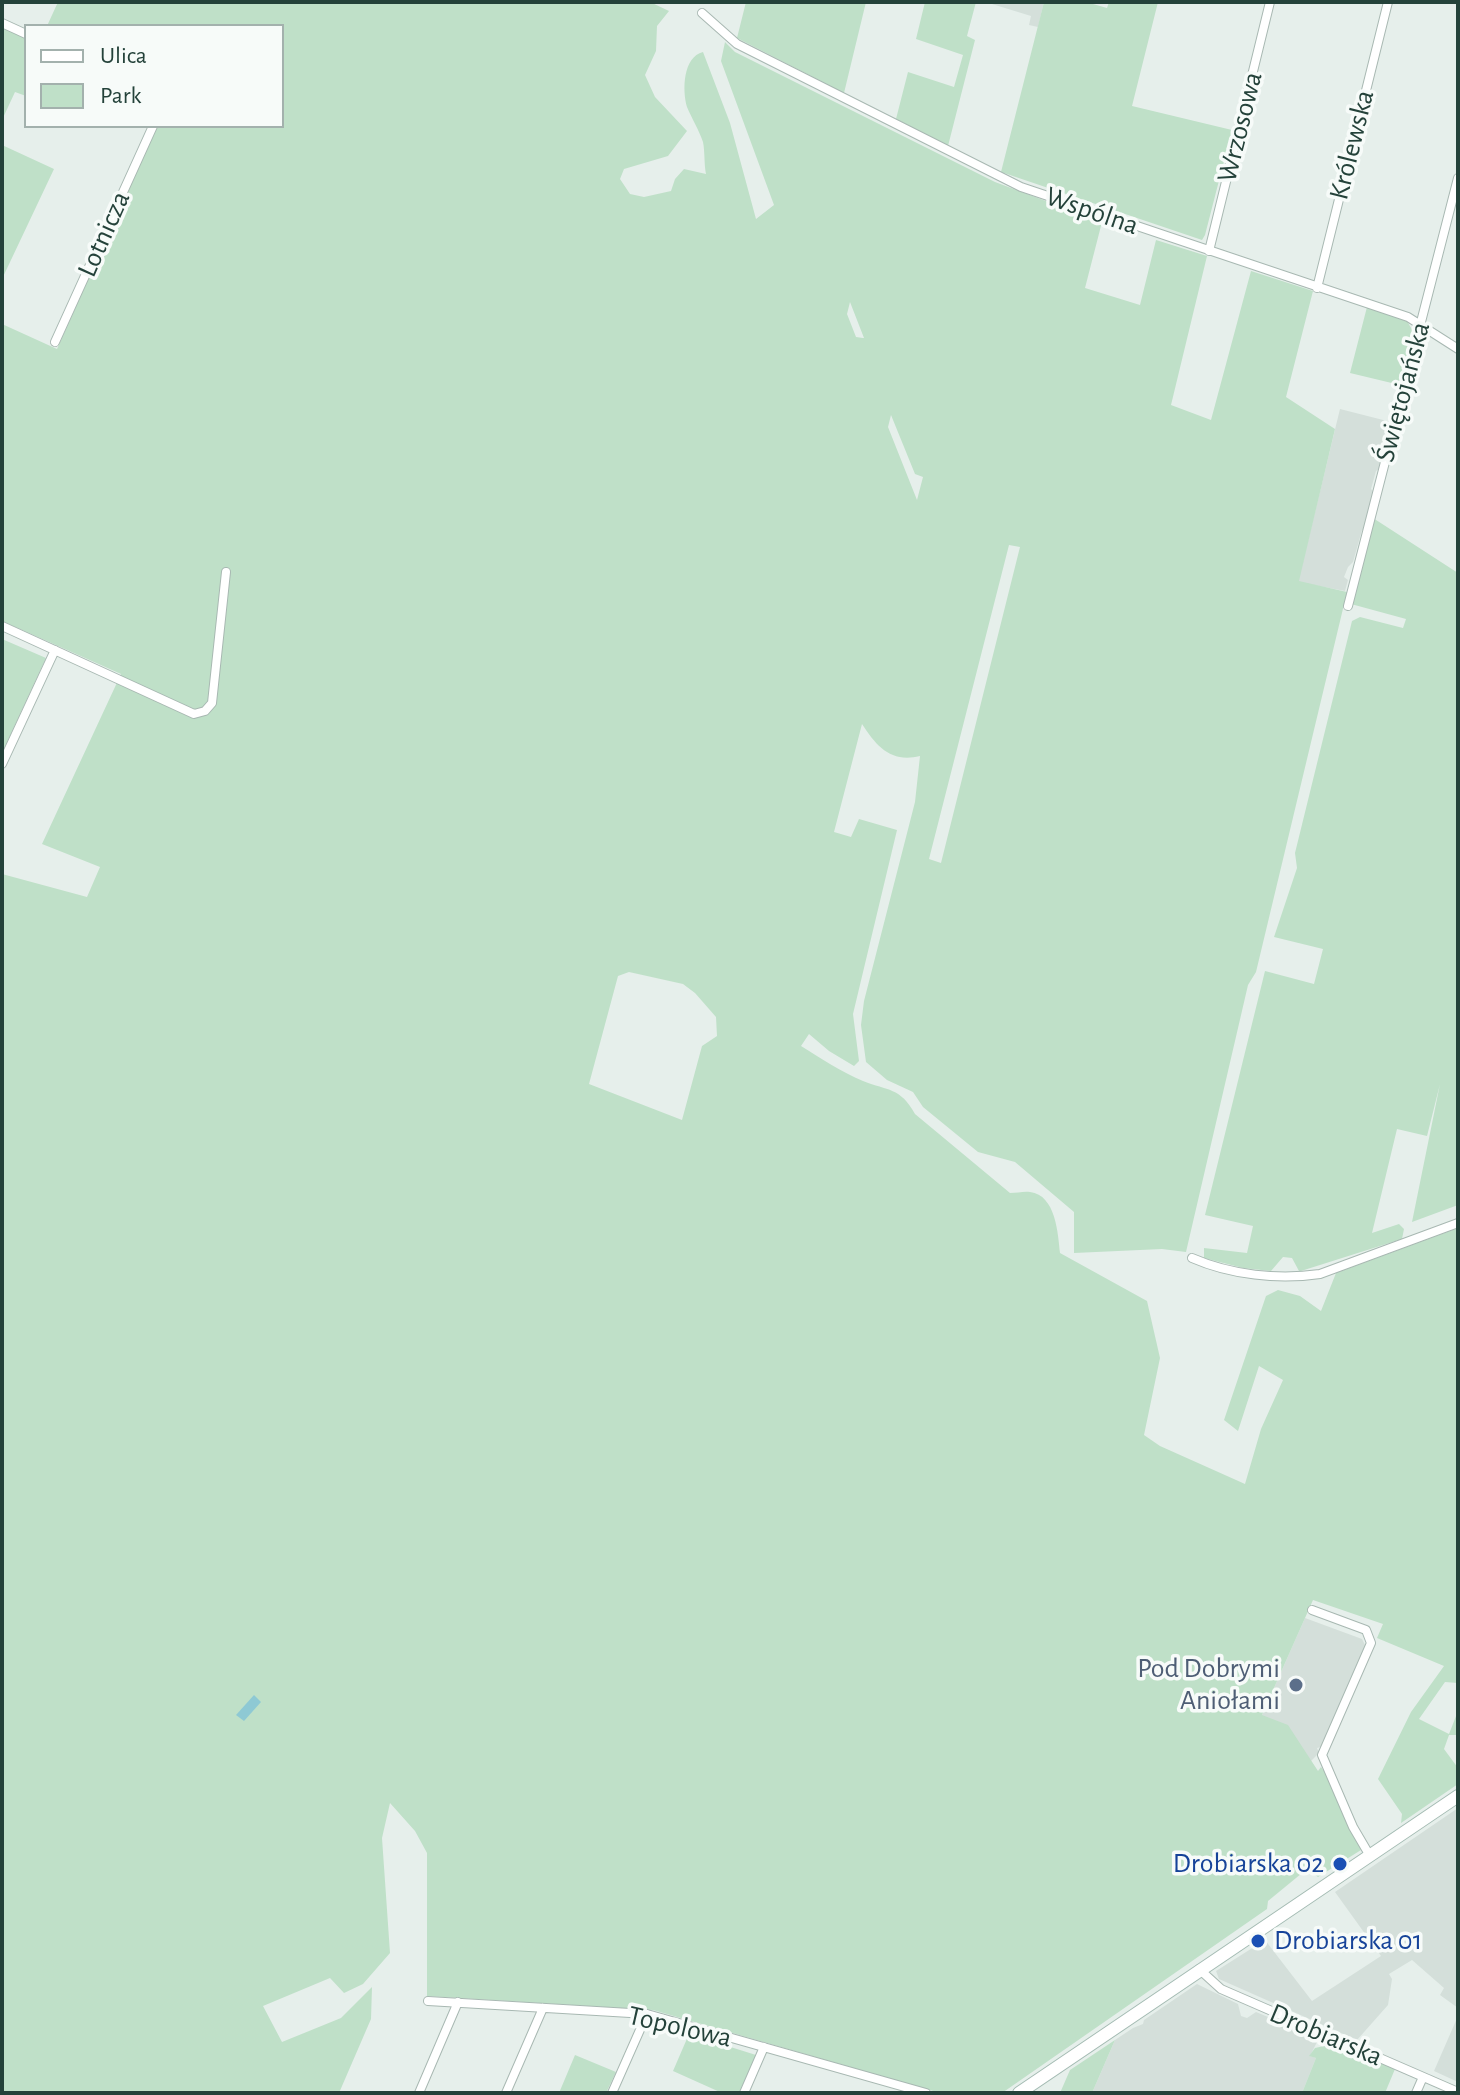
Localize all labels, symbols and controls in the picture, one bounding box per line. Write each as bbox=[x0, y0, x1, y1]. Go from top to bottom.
legend bbox=[24, 24, 284, 128]
text: Ulica bbox=[100, 44, 147, 68]
street label: Wrzosowa bbox=[1210, 68, 1270, 186]
text: Park bbox=[100, 84, 141, 108]
street label: Królewska bbox=[1322, 87, 1382, 203]
street label: Wspólna bbox=[1041, 179, 1143, 243]
street label: Lotnicza bbox=[70, 186, 138, 282]
street label: Świętojańska bbox=[1368, 318, 1438, 466]
place label: Pod Dobrymi Aniołami bbox=[1137, 1652, 1280, 1718]
marker: Pod Dobrymi Aniołami bbox=[1287, 1676, 1305, 1694]
place label: Drobiarska 02 bbox=[1173, 1847, 1324, 1881]
marker: Drobiarska 02 bbox=[1331, 1855, 1349, 1873]
place label: Drobiarska 01 bbox=[1274, 1924, 1422, 1958]
marker: Drobiarska 01 bbox=[1249, 1932, 1267, 1950]
street label: Drobiarska bbox=[1265, 1996, 1387, 2074]
street label: Topolowa bbox=[625, 1999, 735, 2055]

